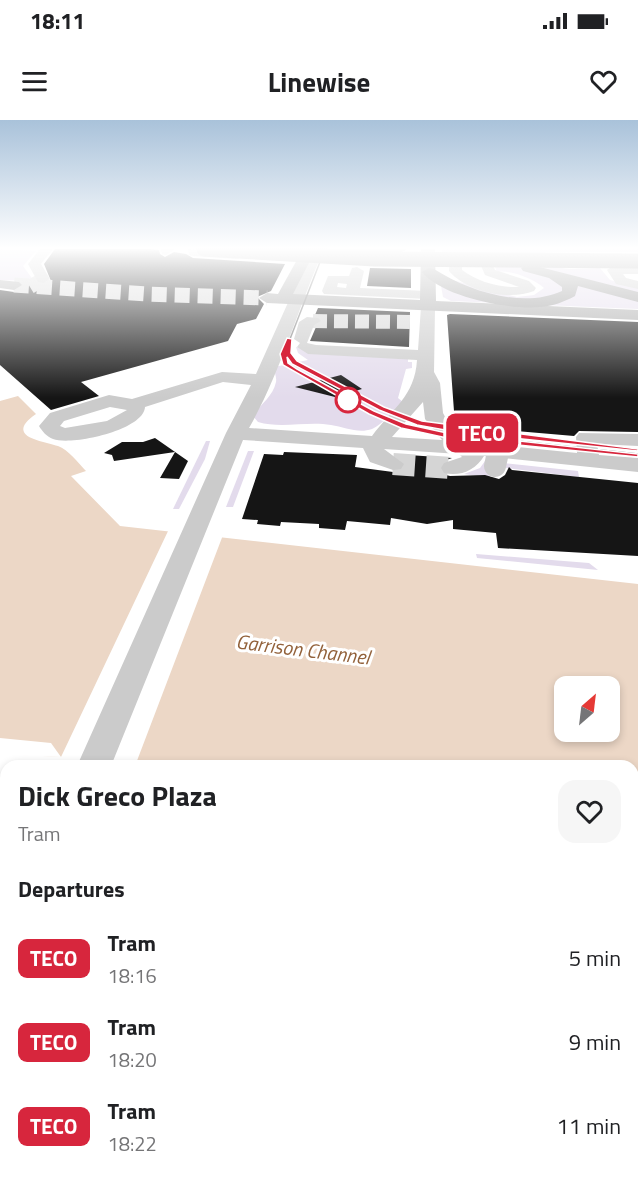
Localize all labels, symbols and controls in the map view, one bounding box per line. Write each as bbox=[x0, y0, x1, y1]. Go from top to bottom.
text: 18:11 bbox=[30, 4, 85, 38]
text: Linewise bbox=[268, 61, 370, 102]
icon: menu bbox=[18, 65, 51, 98]
icon: heart bbox=[587, 65, 620, 98]
unlabelled marker bbox=[335, 387, 361, 413]
line badge: TECO bbox=[440, 414, 524, 452]
text: TECO bbox=[458, 417, 506, 449]
water label: Garrison Channel bbox=[234, 625, 374, 673]
north arrow bbox=[554, 676, 620, 742]
map controls bbox=[554, 676, 620, 742]
text: Dick Greco Plaza bbox=[18, 774, 217, 817]
button: heart bbox=[558, 780, 621, 843]
text: Tram bbox=[18, 818, 60, 849]
text: Departures bbox=[18, 872, 125, 906]
text: Tram bbox=[108, 926, 156, 960]
text: 5 min bbox=[569, 941, 621, 975]
text: TECO bbox=[30, 942, 78, 974]
text: 18:16 bbox=[108, 960, 157, 991]
text: Tram bbox=[108, 1010, 156, 1044]
text: 9 min bbox=[569, 1025, 621, 1059]
text: TECO bbox=[30, 1026, 78, 1058]
text: 18:20 bbox=[108, 1044, 157, 1075]
text: Tram bbox=[108, 1094, 156, 1128]
text: 11 min bbox=[556, 1109, 621, 1143]
text: TECO bbox=[30, 1110, 78, 1142]
text: 18:22 bbox=[108, 1128, 157, 1159]

